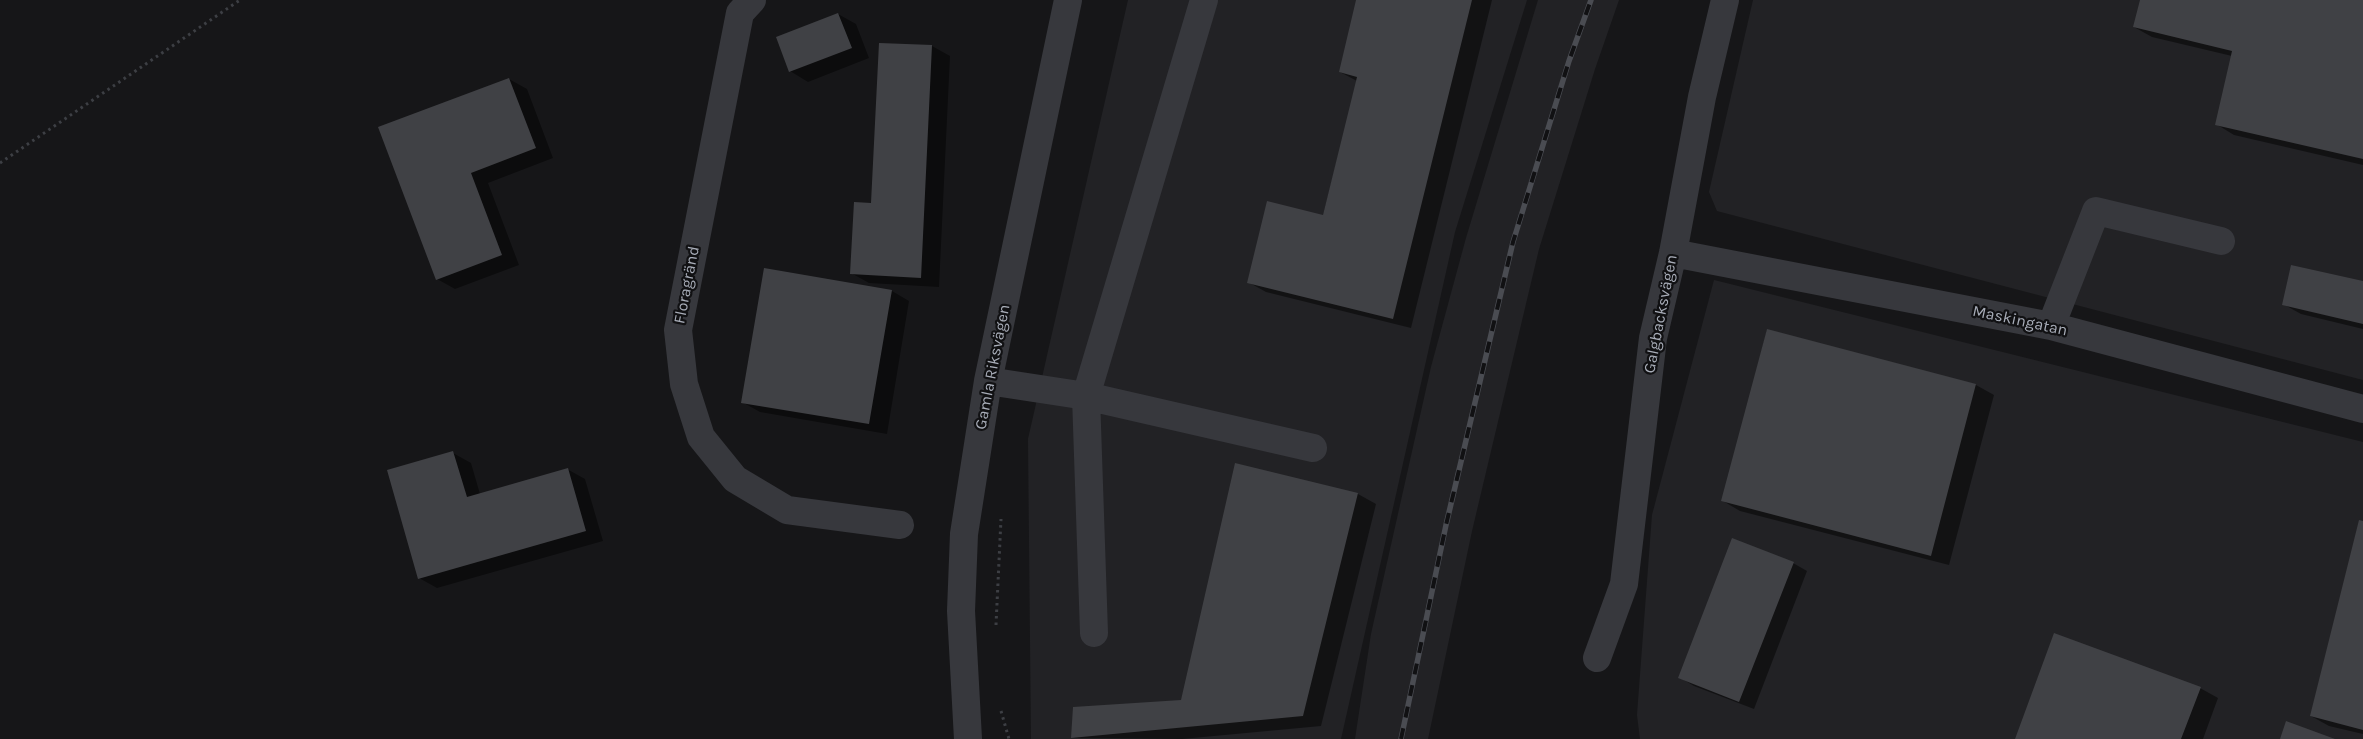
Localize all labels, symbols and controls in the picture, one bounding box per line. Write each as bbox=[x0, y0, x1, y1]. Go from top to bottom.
street label: Floragränd bbox=[670, 244, 704, 326]
street label: Galgbacksvägen bbox=[1640, 253, 1682, 375]
street label: Maskingatan bbox=[1971, 302, 2069, 340]
street label: Gamla Riksvägen bbox=[971, 303, 1015, 431]

